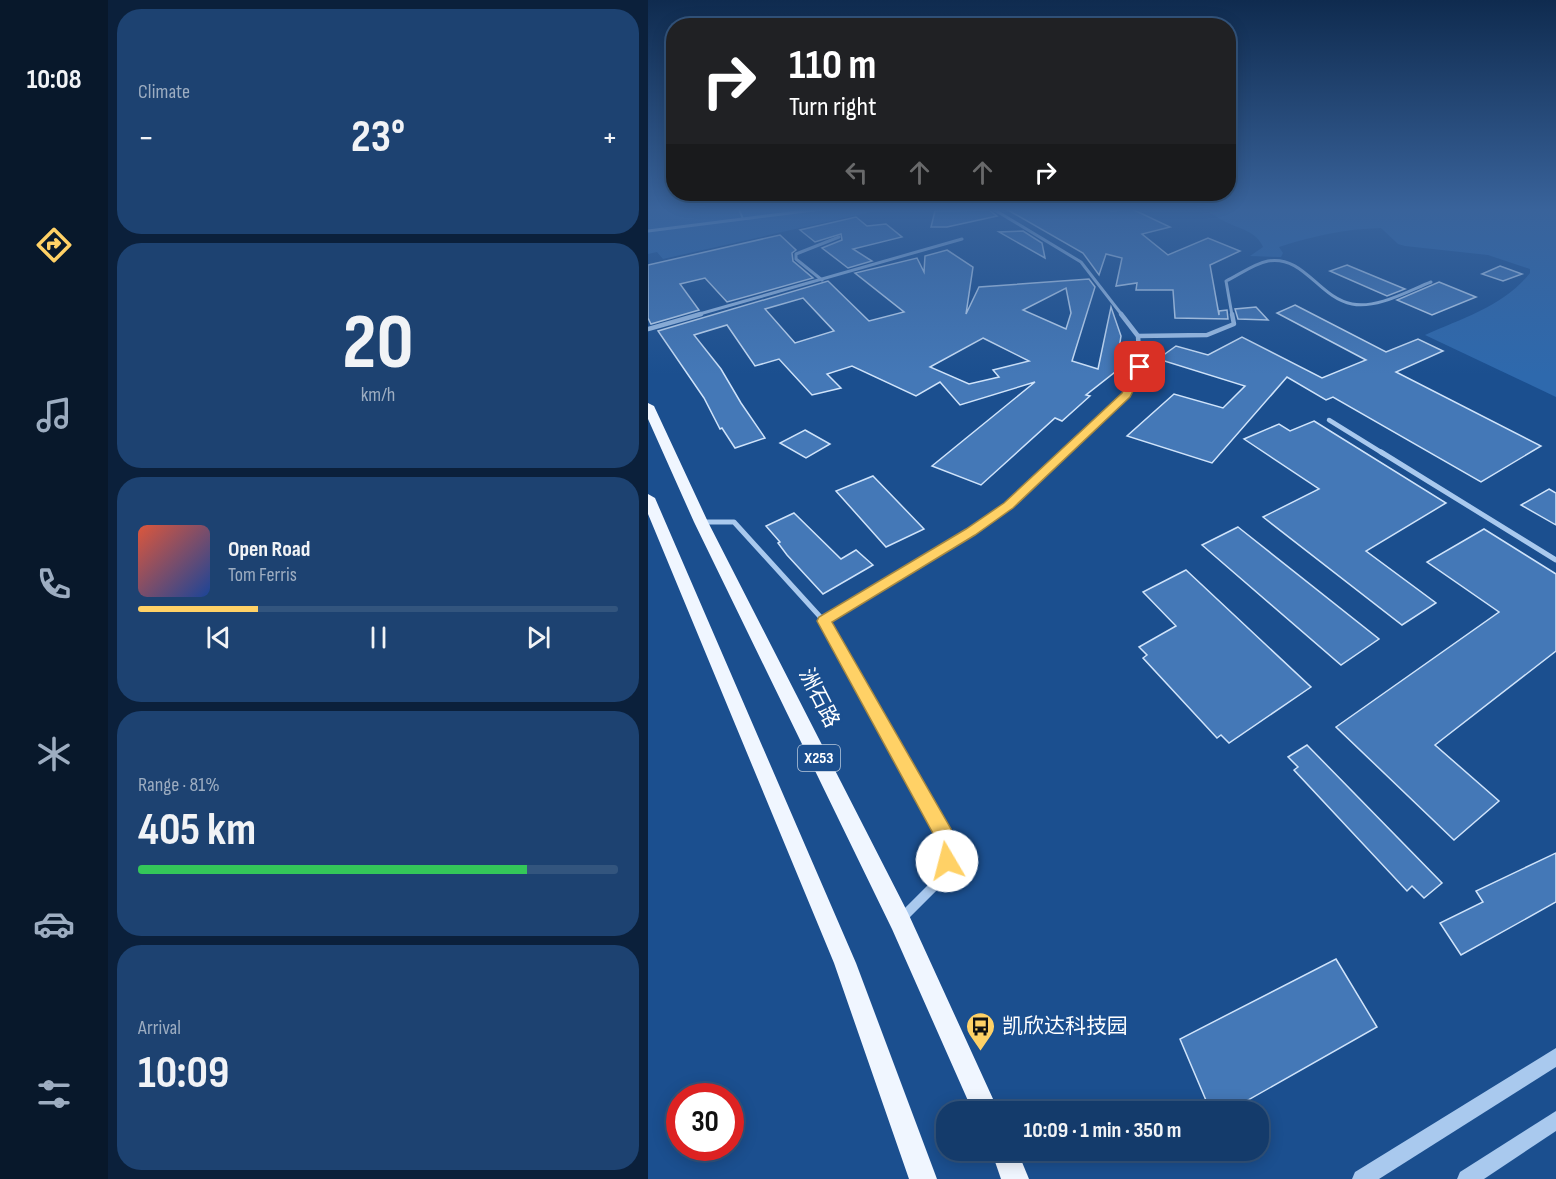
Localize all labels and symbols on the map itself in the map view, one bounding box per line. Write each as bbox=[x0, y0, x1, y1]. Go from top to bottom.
pin bbox=[1114, 341, 1165, 392]
street label: 洲石路 bbox=[794, 664, 844, 732]
road number: X253 bbox=[798, 745, 840, 771]
position arrow bbox=[915, 829, 979, 893]
bus stop icon: 凯欣达科技园 bbox=[965, 1010, 997, 1052]
place label: 凯欣达科技园 bbox=[1002, 1014, 1128, 1039]
speed limit sign: 30 bbox=[666, 1083, 744, 1161]

